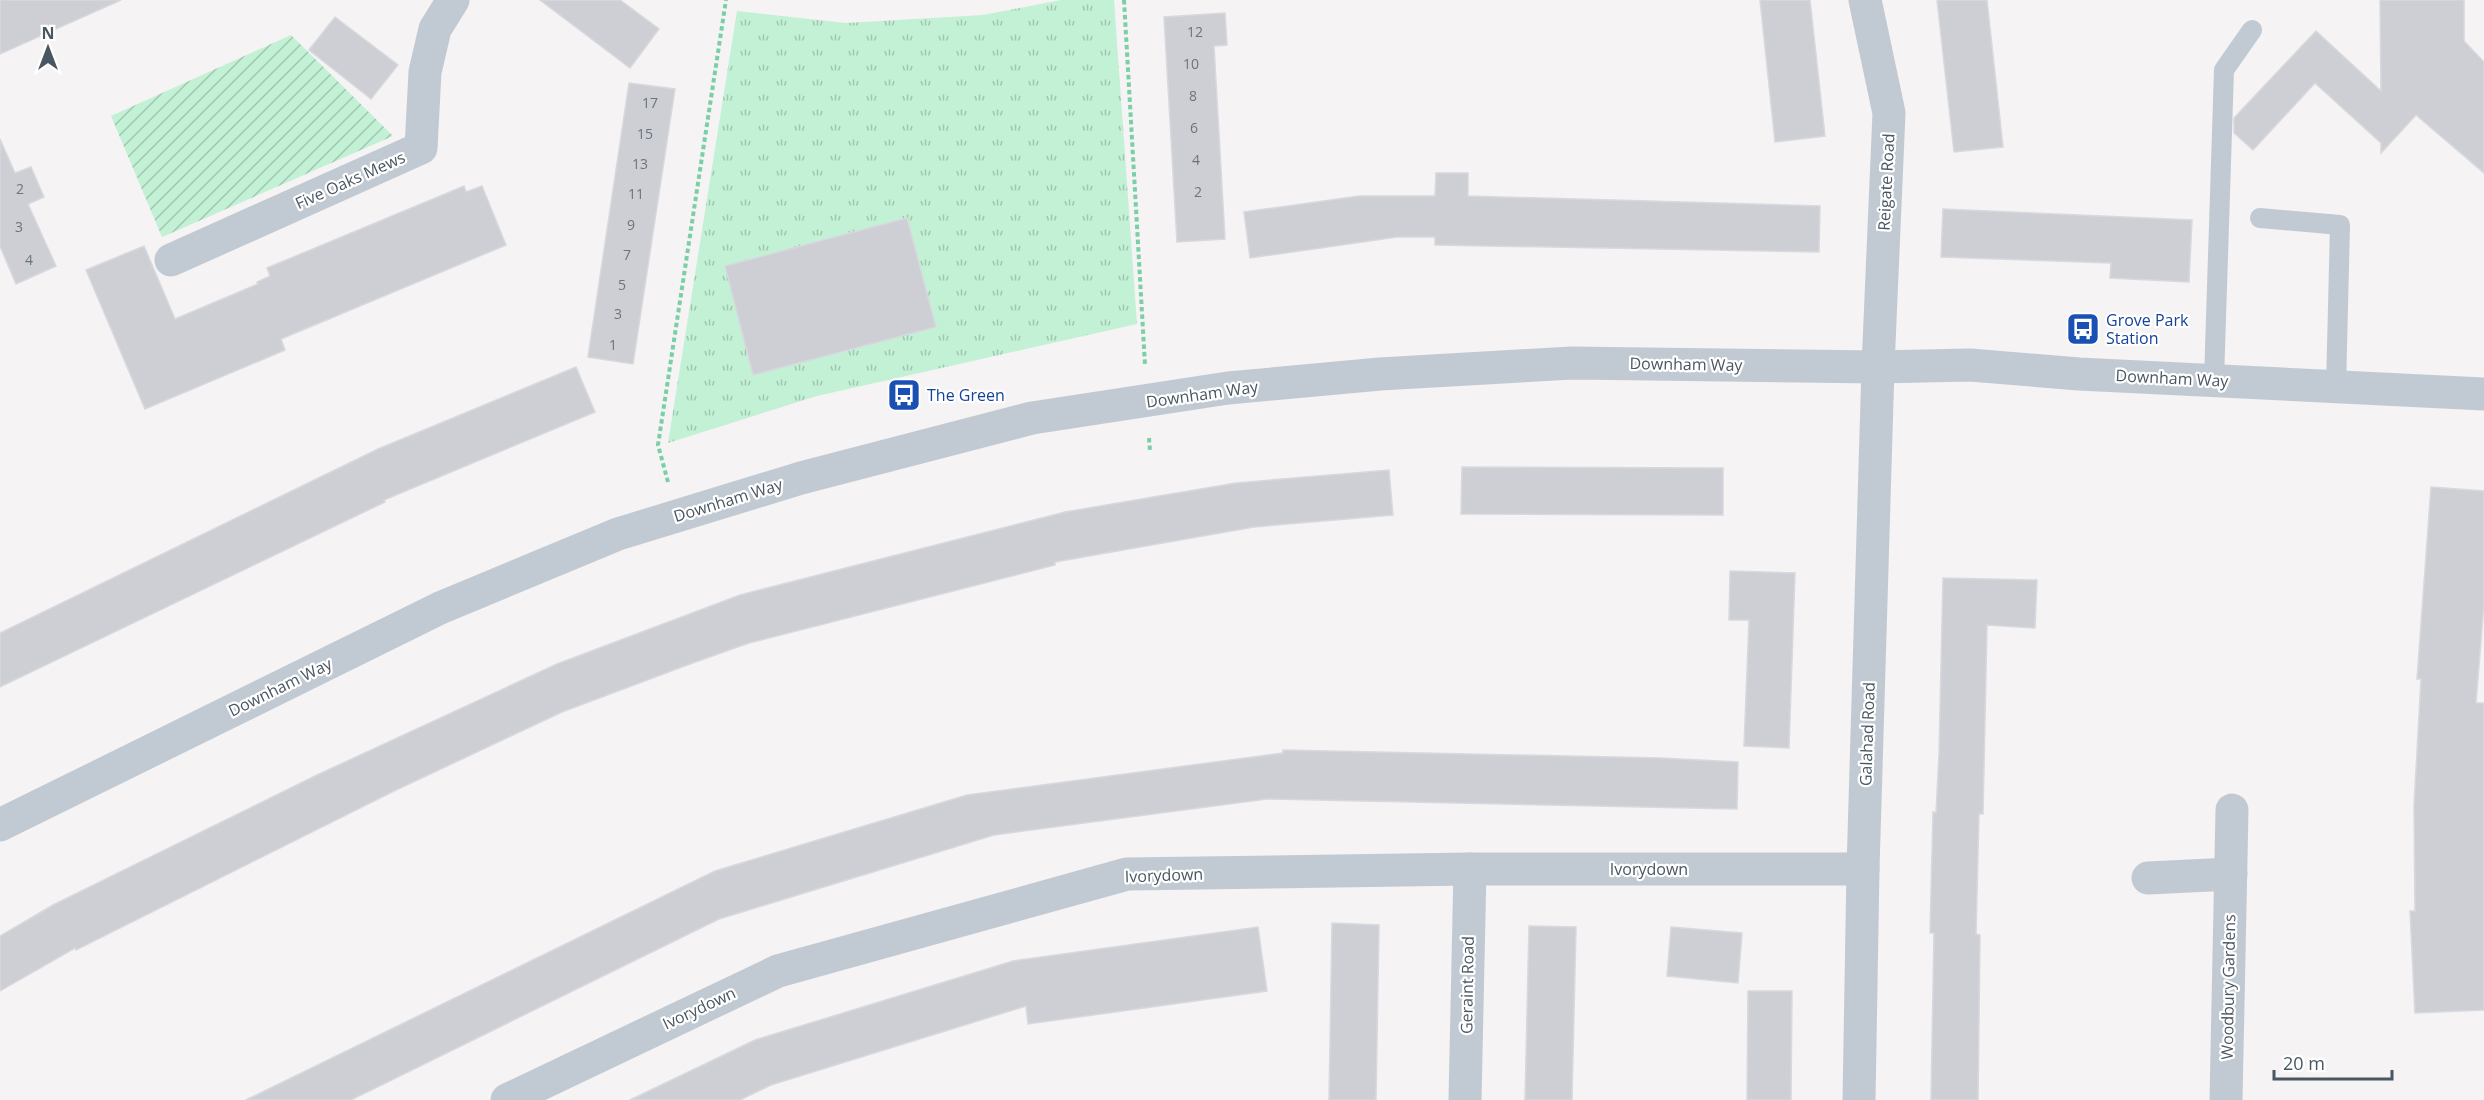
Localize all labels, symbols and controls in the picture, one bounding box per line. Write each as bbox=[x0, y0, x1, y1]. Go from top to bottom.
north arrow bbox=[18, 18, 78, 78]
text: N bbox=[41, 22, 55, 44]
house number: 12 bbox=[1187, 22, 1203, 41]
house number: 10 bbox=[1183, 54, 1199, 73]
house number: 8 bbox=[1189, 86, 1197, 105]
house number: 17 bbox=[642, 93, 658, 112]
house number: 6 bbox=[1190, 118, 1198, 137]
house number: 15 bbox=[637, 124, 653, 143]
street label: Reigate Road bbox=[1872, 133, 1900, 231]
street label: Five Oaks Mews bbox=[291, 146, 409, 214]
house number: 4 bbox=[1192, 150, 1200, 169]
house number: 13 bbox=[632, 154, 648, 173]
house number: 2 bbox=[16, 179, 24, 198]
house number: 2 bbox=[1194, 182, 1202, 201]
house number: 11 bbox=[628, 184, 644, 203]
house number: 9 bbox=[627, 215, 635, 234]
house number: 3 bbox=[15, 217, 23, 236]
house number: 7 bbox=[623, 245, 631, 264]
house number: 4 bbox=[25, 250, 33, 269]
house number: 5 bbox=[618, 275, 626, 294]
house number: 3 bbox=[614, 304, 622, 323]
place label: Grove Park Station bbox=[2106, 309, 2189, 349]
bus stop icon: Grove Park Station bbox=[2065, 311, 2101, 347]
house number: 1 bbox=[609, 335, 617, 354]
street label: Downham Way bbox=[1629, 352, 1744, 376]
street label: Downham Way bbox=[2115, 364, 2230, 392]
street label: Downham Way bbox=[1145, 375, 1260, 413]
bus stop icon: The Green bbox=[886, 377, 922, 413]
place label: The Green bbox=[927, 384, 1005, 406]
street label: Downham Way bbox=[671, 473, 786, 527]
street label: Downham Way bbox=[224, 652, 336, 722]
street label: Galahad Road bbox=[1854, 682, 1880, 786]
street label: Ivorydown bbox=[1610, 858, 1688, 880]
street label: Ivorydown bbox=[1125, 863, 1203, 887]
street label: Woodbury Gardens bbox=[2216, 914, 2240, 1060]
street label: Geraint Road bbox=[1455, 936, 1479, 1034]
street label: Ivorydown bbox=[659, 981, 739, 1035]
scale bar bbox=[2274, 1043, 2392, 1081]
text: 20 m bbox=[2283, 1051, 2325, 1075]

